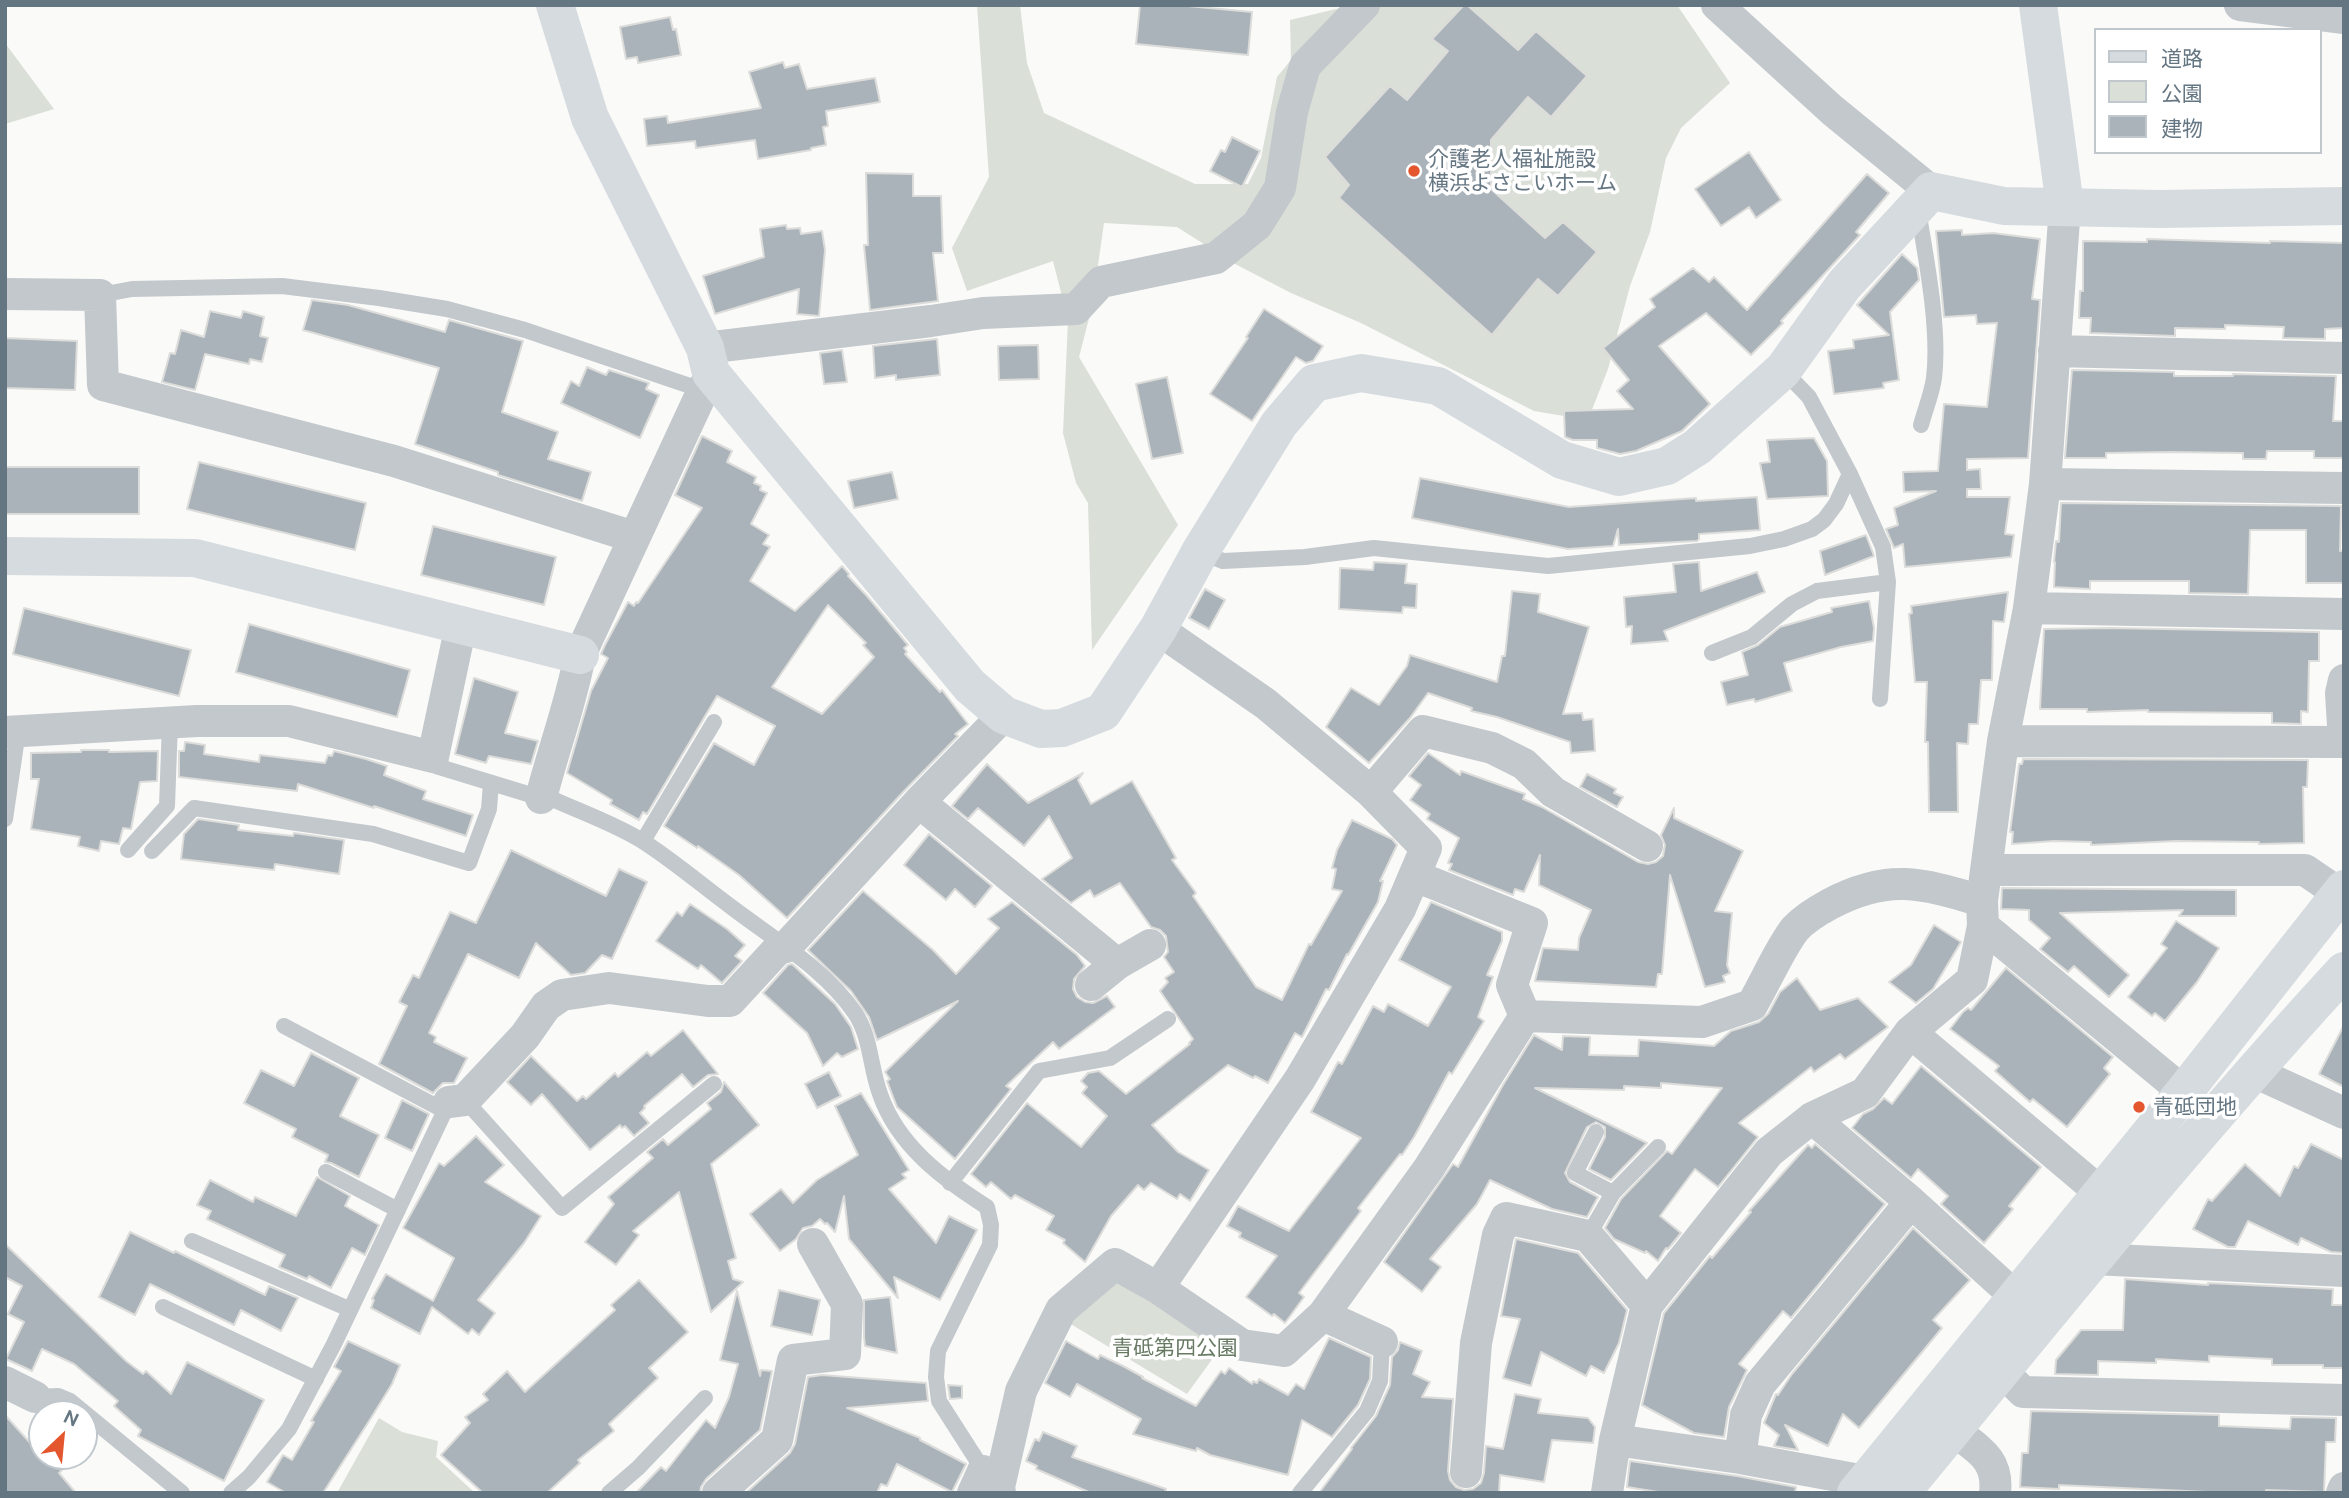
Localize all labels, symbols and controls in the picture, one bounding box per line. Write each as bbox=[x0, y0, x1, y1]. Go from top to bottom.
legend bbox=[2094, 28, 2321, 154]
text: 道路 bbox=[2161, 46, 2203, 70]
text: 公園 bbox=[2161, 81, 2203, 105]
text: 建物 bbox=[2161, 116, 2203, 140]
place label: 介護老人福祉施設 横浜よさこいホーム bbox=[1428, 146, 1617, 196]
marker: 介護老人福祉施設 横浜よさこいホーム bbox=[1406, 163, 1422, 179]
place label: 青砥団地 bbox=[2153, 1094, 2237, 1120]
marker: 青砥団地 bbox=[2131, 1099, 2147, 1115]
park label: 青砥第四公園 bbox=[1112, 1335, 1238, 1361]
north arrow bbox=[28, 1400, 98, 1470]
text: N bbox=[60, 1405, 83, 1431]

